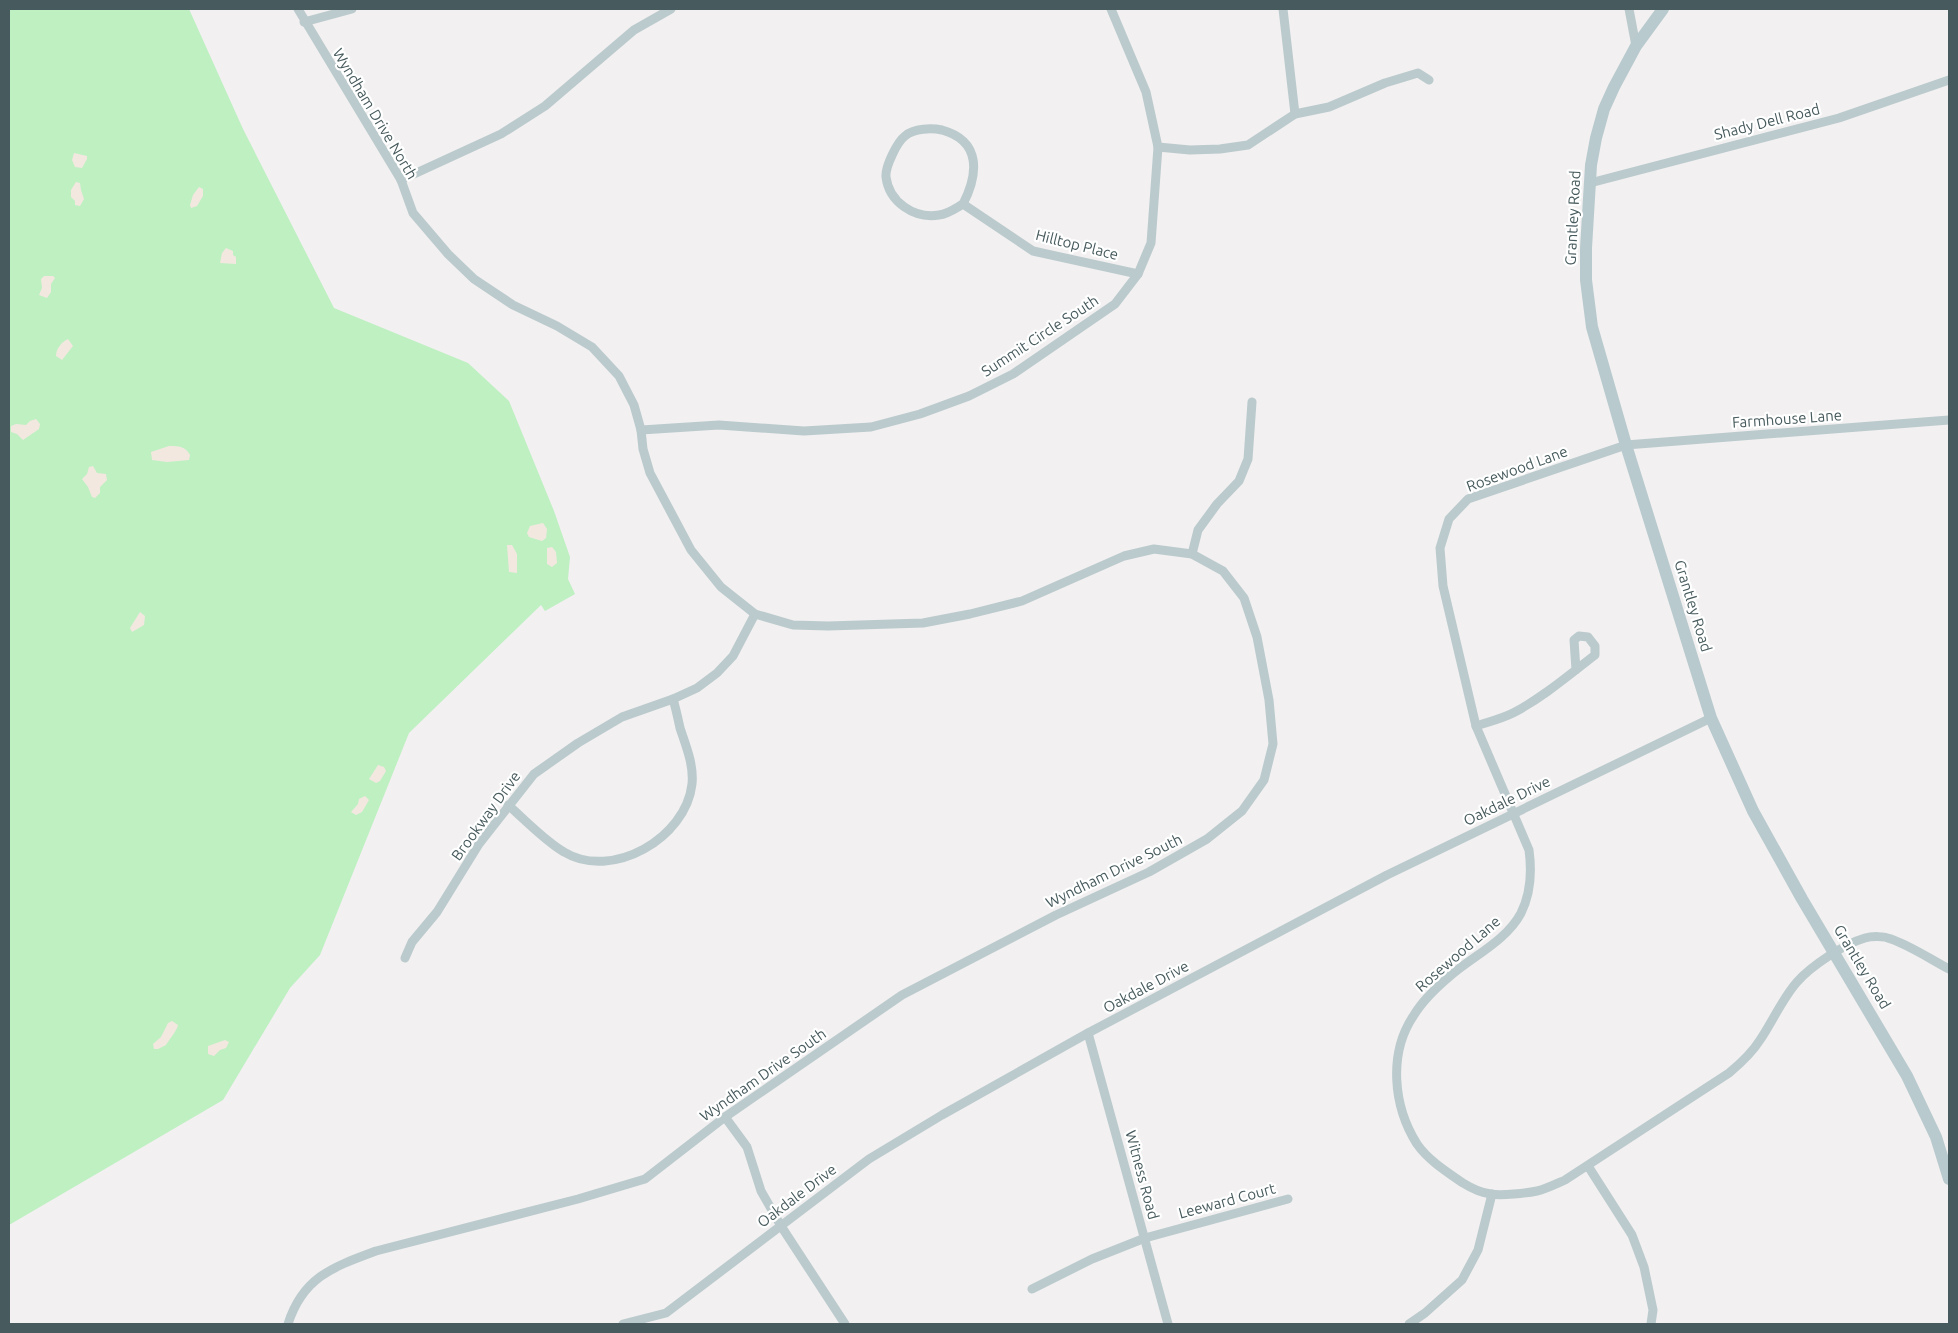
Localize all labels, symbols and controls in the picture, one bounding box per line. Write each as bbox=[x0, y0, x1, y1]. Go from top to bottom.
street label: Wyndham Drive North bbox=[330, 45, 421, 182]
street label: Shady Dell Road bbox=[1712, 100, 1821, 143]
street label: Grantley Road bbox=[1562, 170, 1583, 266]
street label: Hilltop Place bbox=[1034, 226, 1120, 263]
street label: Summit Circle South bbox=[978, 291, 1101, 380]
street label: Farmhouse Lane bbox=[1732, 406, 1842, 431]
street label: Rosewood Lane bbox=[1464, 442, 1570, 495]
street label: Grantley Road bbox=[1671, 558, 1716, 654]
street label: Brookway Drive bbox=[448, 768, 524, 863]
street label: Oakdale Drive bbox=[1461, 772, 1553, 829]
street label: Wyndham Drive South bbox=[1043, 830, 1185, 911]
street label: Rosewood Lane bbox=[1412, 912, 1503, 995]
street label: Grantley Road bbox=[1831, 922, 1894, 1012]
street label: Oakdale Drive bbox=[1100, 957, 1191, 1016]
street label: Wyndham Drive South bbox=[697, 1025, 829, 1124]
street label: Witness Road bbox=[1122, 1128, 1163, 1221]
street label: Oakdale Drive bbox=[754, 1160, 839, 1231]
street label: Leeward Court bbox=[1177, 1179, 1277, 1222]

